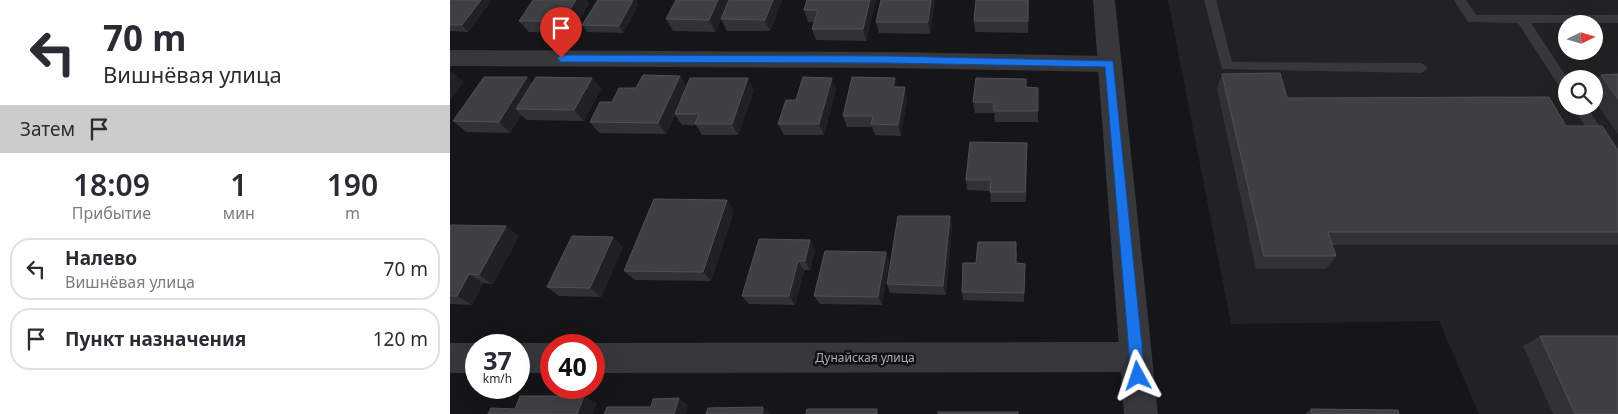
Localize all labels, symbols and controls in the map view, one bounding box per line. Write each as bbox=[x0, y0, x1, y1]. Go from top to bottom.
pin bbox=[540, 7, 582, 58]
text: 70 m bbox=[103, 14, 186, 61]
icon: arrive bbox=[547, 14, 575, 42]
north arrow bbox=[1558, 15, 1602, 60]
map controls bbox=[1558, 15, 1603, 115]
icon: left bbox=[20, 20, 85, 85]
text: Вишнёвая улица bbox=[103, 59, 282, 89]
button: search bbox=[1558, 70, 1603, 115]
icon: arrive bbox=[85, 115, 113, 143]
text: Затем bbox=[20, 116, 75, 142]
text: 18:09 bbox=[73, 164, 150, 205]
text: 1 bbox=[230, 164, 247, 205]
text: 190 bbox=[327, 164, 378, 205]
text: Прибытие bbox=[72, 202, 151, 224]
text: мин bbox=[223, 202, 255, 224]
text: m bbox=[345, 202, 360, 224]
text: Налево bbox=[65, 245, 137, 271]
icon: left bbox=[22, 255, 50, 283]
text: 70 m bbox=[384, 256, 428, 282]
text: Вишнёвая улица bbox=[65, 271, 195, 293]
icon: arrive bbox=[22, 325, 50, 353]
text: Пункт назначения bbox=[65, 326, 246, 352]
text: 120 m bbox=[373, 326, 428, 352]
speed limit sign: 40 bbox=[540, 334, 605, 399]
text: 37 bbox=[483, 343, 512, 377]
street label: Дунайская улица bbox=[815, 349, 915, 366]
position arrow bbox=[1111, 349, 1163, 401]
text: km/h bbox=[483, 370, 512, 387]

